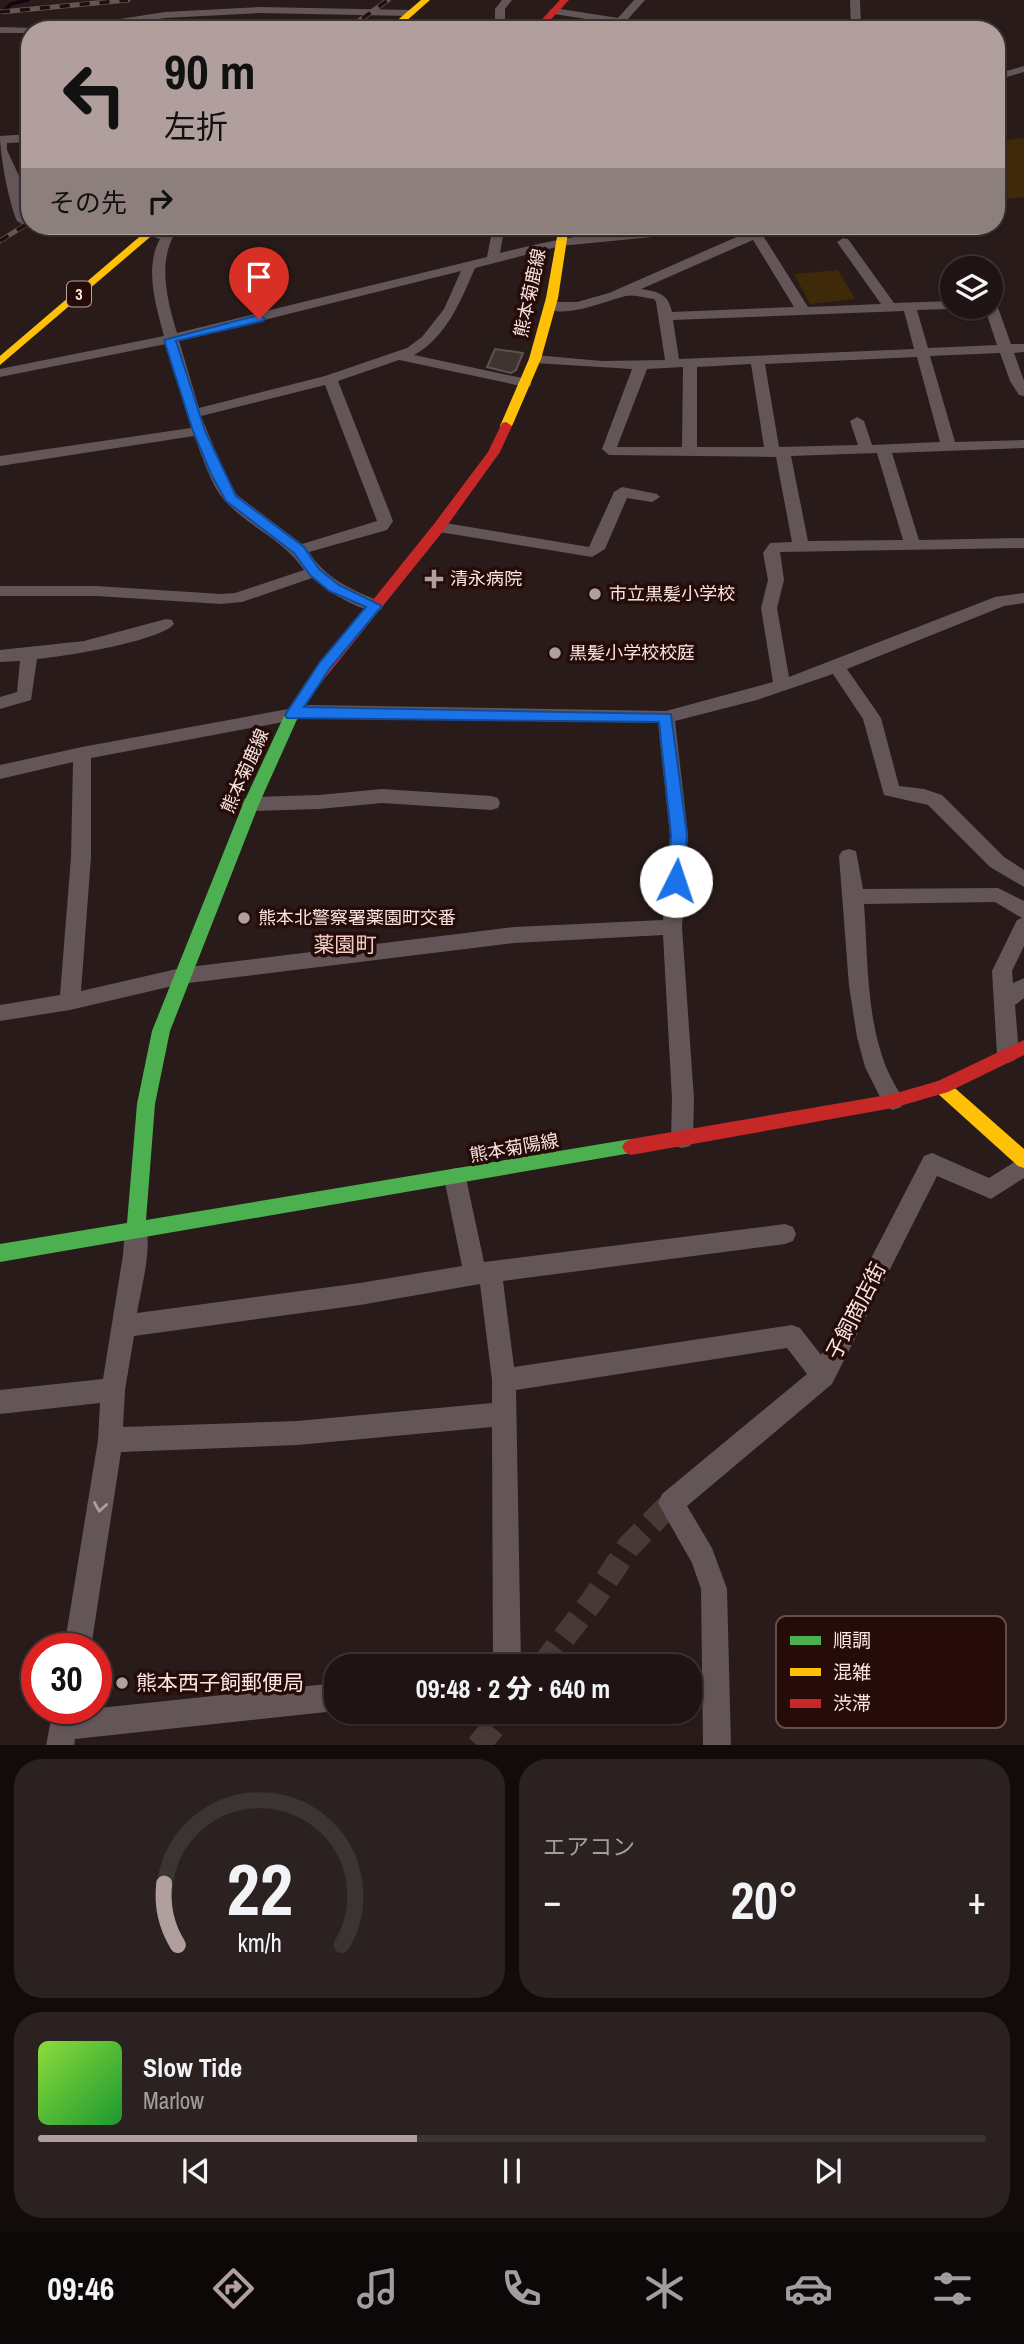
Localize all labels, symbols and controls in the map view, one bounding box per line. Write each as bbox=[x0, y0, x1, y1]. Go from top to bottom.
text: 90 m bbox=[164, 38, 256, 104]
icon: left bbox=[49, 49, 140, 140]
text: 左折 bbox=[164, 105, 228, 148]
icon: right bbox=[141, 182, 179, 220]
text: その先 bbox=[49, 185, 127, 220]
street label: 熊本菊鹿線 bbox=[508, 246, 551, 340]
pin bbox=[229, 247, 289, 319]
map controls bbox=[940, 256, 1003, 319]
button: layers bbox=[940, 256, 1003, 319]
icon: arrive bbox=[240, 258, 278, 296]
road number: 3 bbox=[67, 282, 91, 306]
place label: 清永病院 bbox=[450, 566, 522, 591]
marker: 清永病院 bbox=[424, 569, 444, 589]
place label: 市立黒髪小学校 bbox=[609, 581, 735, 606]
marker: 市立黒髪小学校 bbox=[587, 586, 603, 602]
place label: 黒髪小学校校庭 bbox=[569, 640, 695, 665]
marker: 黒髪小学校校庭 bbox=[547, 645, 563, 661]
street label: 熊本菊鹿線 bbox=[215, 725, 274, 817]
position arrow bbox=[639, 844, 713, 918]
place label: 熊本北警察署薬園町交番 bbox=[258, 905, 456, 930]
marker: 熊本北警察署薬園町交番 bbox=[236, 910, 252, 926]
district label: 薬園町 bbox=[314, 930, 377, 959]
street label: 熊本菊陽線 bbox=[467, 1127, 560, 1168]
street label: 子飼商店街 bbox=[819, 1257, 892, 1364]
one-way arrow bbox=[93, 1501, 108, 1513]
legend bbox=[776, 1616, 1006, 1728]
text: 順調 bbox=[833, 1627, 871, 1653]
speed limit sign: 30 bbox=[21, 1633, 112, 1724]
text: 混雑 bbox=[833, 1659, 871, 1685]
place label: 熊本西子飼郵便局 bbox=[136, 1668, 304, 1697]
text: 09:48 · 2 分 · 640 m bbox=[416, 1671, 610, 1706]
marker: 熊本西子飼郵便局 bbox=[114, 1675, 130, 1691]
text: 渋滞 bbox=[833, 1690, 871, 1716]
text: エアコン bbox=[543, 1831, 635, 1862]
text: 22 bbox=[226, 1840, 293, 1938]
text: 20° bbox=[730, 1865, 799, 1935]
text: − bbox=[543, 1875, 561, 1926]
text: + bbox=[968, 1875, 986, 1926]
text: km/h bbox=[237, 1925, 282, 1959]
text: Slow Tide bbox=[143, 2050, 242, 2085]
text: Marlow bbox=[143, 2085, 204, 2116]
icon: previous bbox=[177, 2152, 215, 2190]
icon: pause bbox=[493, 2152, 531, 2190]
icon: next bbox=[809, 2152, 847, 2190]
icon: directions bbox=[209, 2264, 258, 2313]
icon: music bbox=[353, 2264, 402, 2313]
icon: phone bbox=[497, 2264, 546, 2313]
icon: climate bbox=[640, 2264, 689, 2313]
icon: car bbox=[784, 2264, 833, 2313]
icon: filters bbox=[928, 2264, 977, 2313]
text: 09:46 bbox=[47, 2267, 114, 2310]

